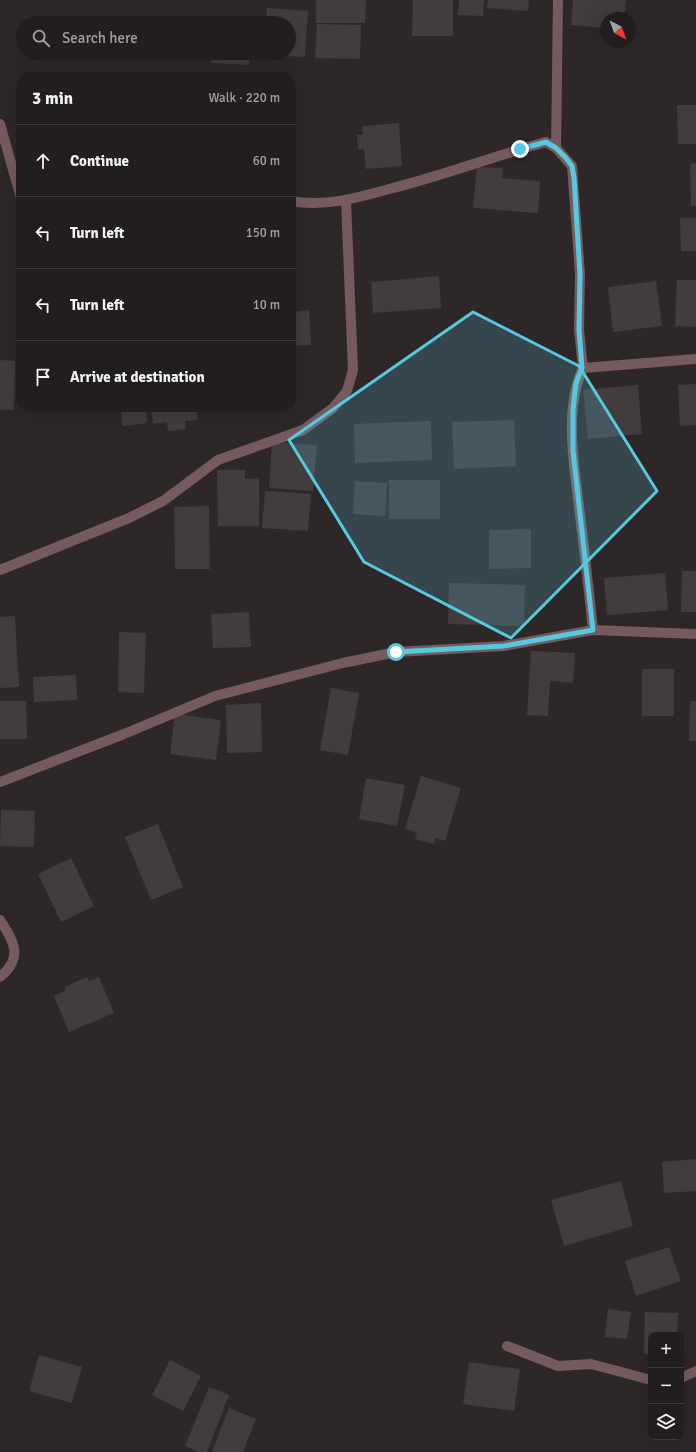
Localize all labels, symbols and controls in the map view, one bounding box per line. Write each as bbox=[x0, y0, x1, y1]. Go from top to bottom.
north arrow bbox=[600, 12, 636, 48]
search box bbox=[16, 16, 296, 60]
icon: search bbox=[30, 27, 52, 49]
text: Search here bbox=[62, 29, 138, 47]
text: 3 min bbox=[32, 88, 73, 109]
text: Walk · 220 m bbox=[209, 90, 280, 106]
route end bbox=[511, 140, 529, 158]
icon: ahead bbox=[32, 150, 54, 172]
text: Continue bbox=[70, 152, 129, 170]
text: 60 m bbox=[253, 153, 280, 169]
icon: left bbox=[32, 222, 54, 244]
text: Turn left bbox=[70, 224, 124, 242]
text: 150 m bbox=[246, 225, 280, 241]
icon: left bbox=[32, 294, 54, 316]
text: Turn left bbox=[70, 296, 124, 314]
text: 10 m bbox=[253, 297, 280, 313]
icon: arrive bbox=[32, 366, 54, 388]
text: Arrive at destination bbox=[70, 368, 205, 386]
route start bbox=[387, 643, 405, 661]
map controls bbox=[648, 1332, 684, 1440]
button: + bbox=[648, 1332, 684, 1368]
button: − bbox=[648, 1368, 684, 1404]
button: layers bbox=[648, 1404, 684, 1440]

